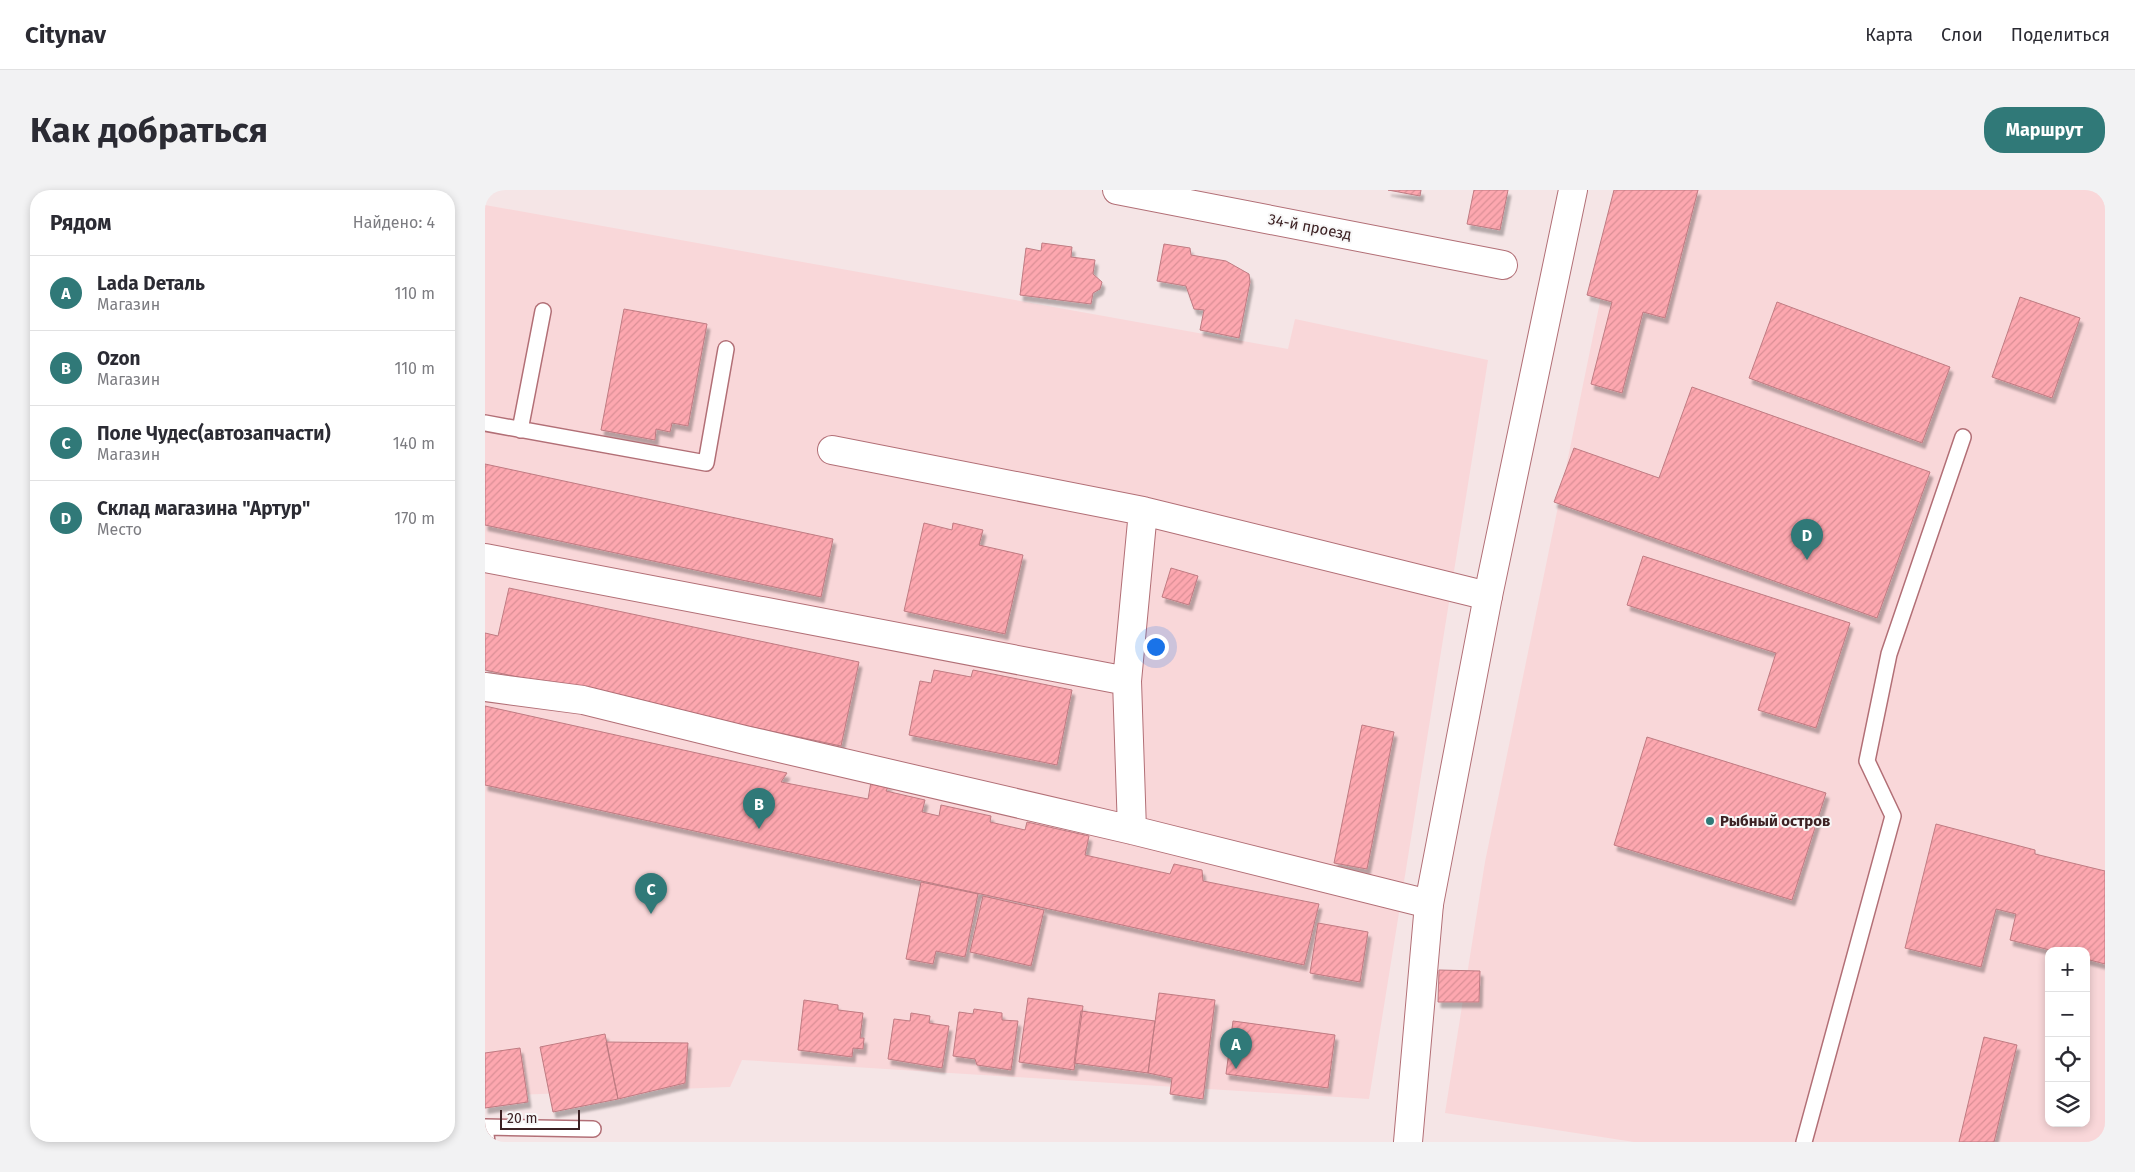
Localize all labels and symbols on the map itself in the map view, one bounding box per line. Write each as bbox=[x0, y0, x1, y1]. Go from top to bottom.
street label: 34-й проезд bbox=[1267, 210, 1353, 244]
pin: D bbox=[1791, 519, 1823, 560]
your location bbox=[1143, 634, 1169, 660]
pin: B bbox=[743, 788, 775, 829]
place label: Рыбный остров bbox=[1720, 812, 1830, 830]
marker: Рыбный остров bbox=[1704, 815, 1716, 827]
pin: C bbox=[635, 873, 667, 914]
pin: A bbox=[1220, 1028, 1252, 1069]
scale bar bbox=[500, 1107, 580, 1130]

